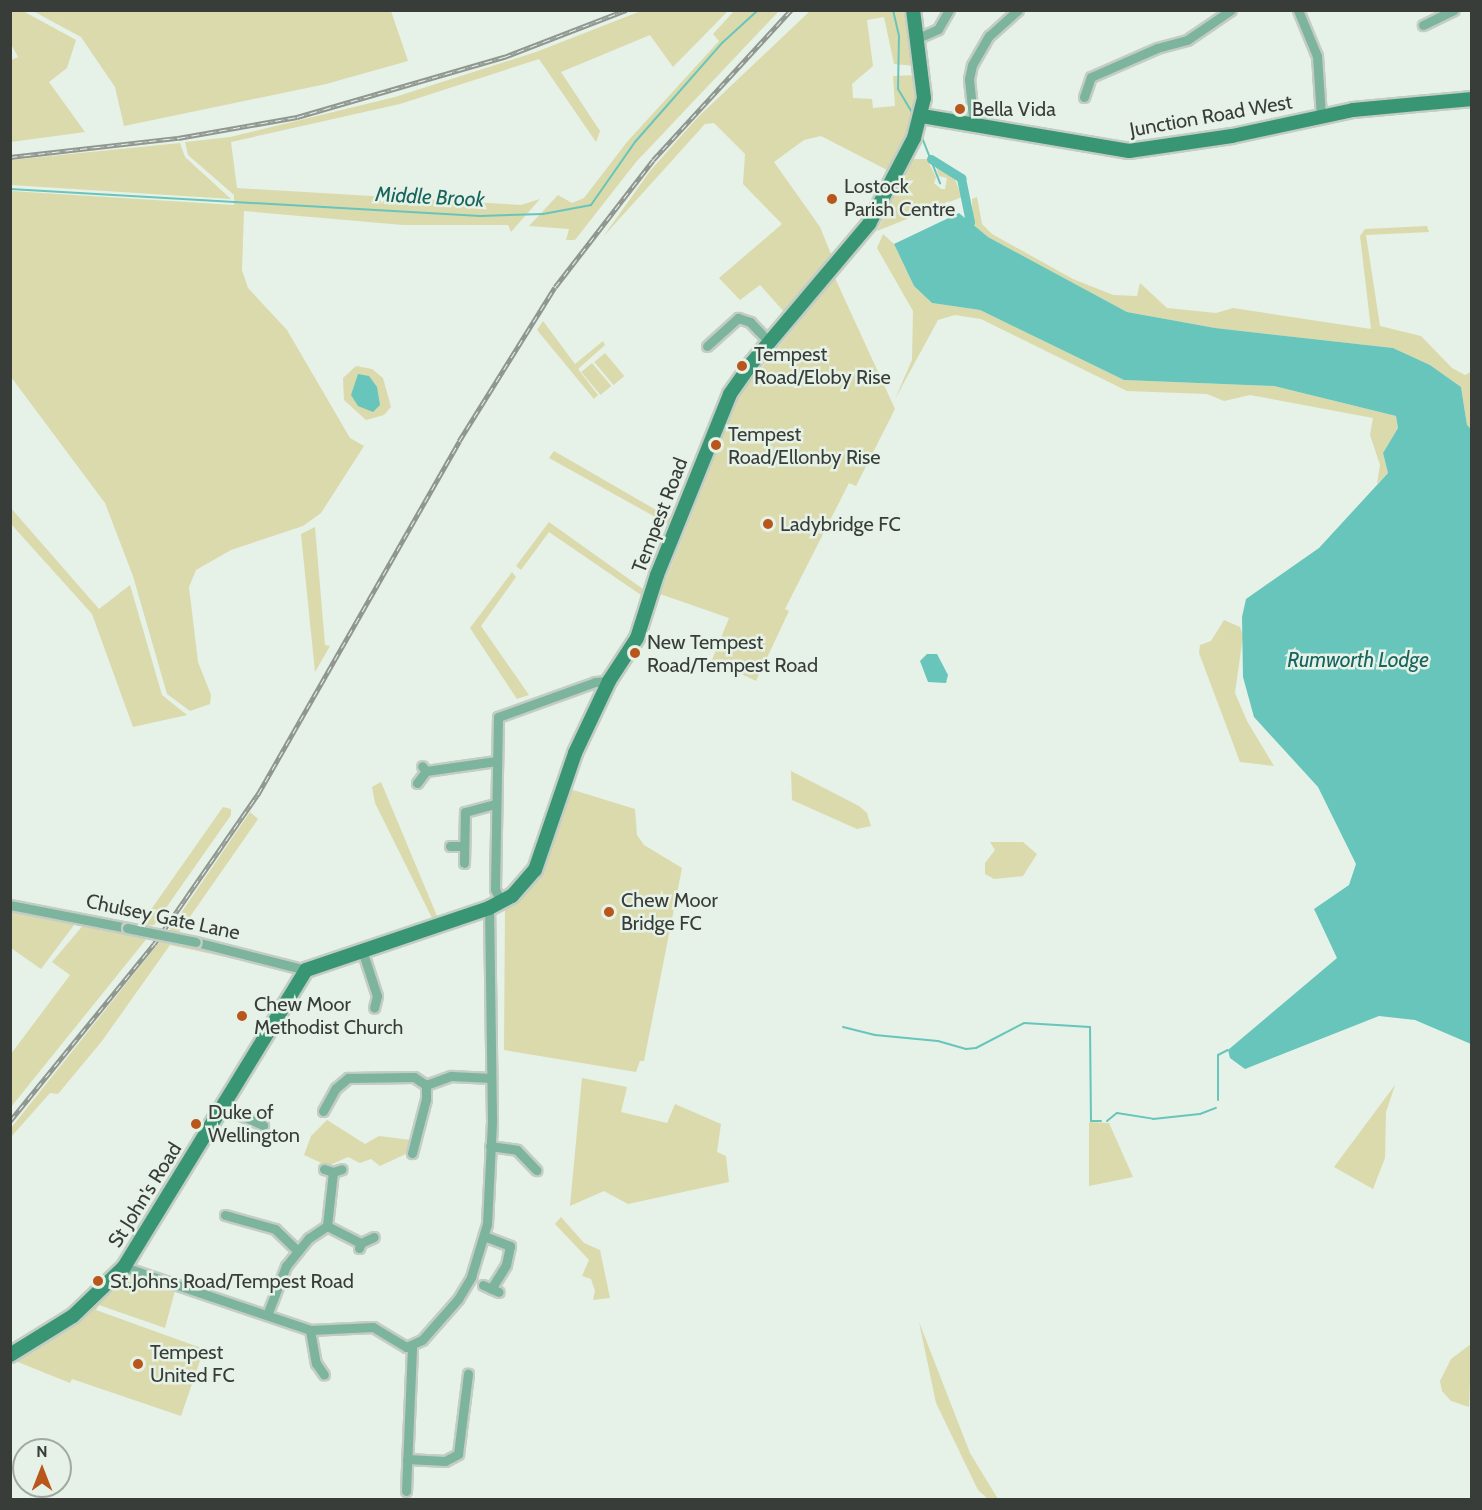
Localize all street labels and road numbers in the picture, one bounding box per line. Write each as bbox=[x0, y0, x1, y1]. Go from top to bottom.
street label: Junction Road West bbox=[1128, 90, 1294, 142]
street label: Tempest Road bbox=[627, 454, 693, 576]
street label: Chulsey Gate Lane bbox=[84, 889, 242, 945]
street label: St John's Road bbox=[103, 1138, 187, 1252]

